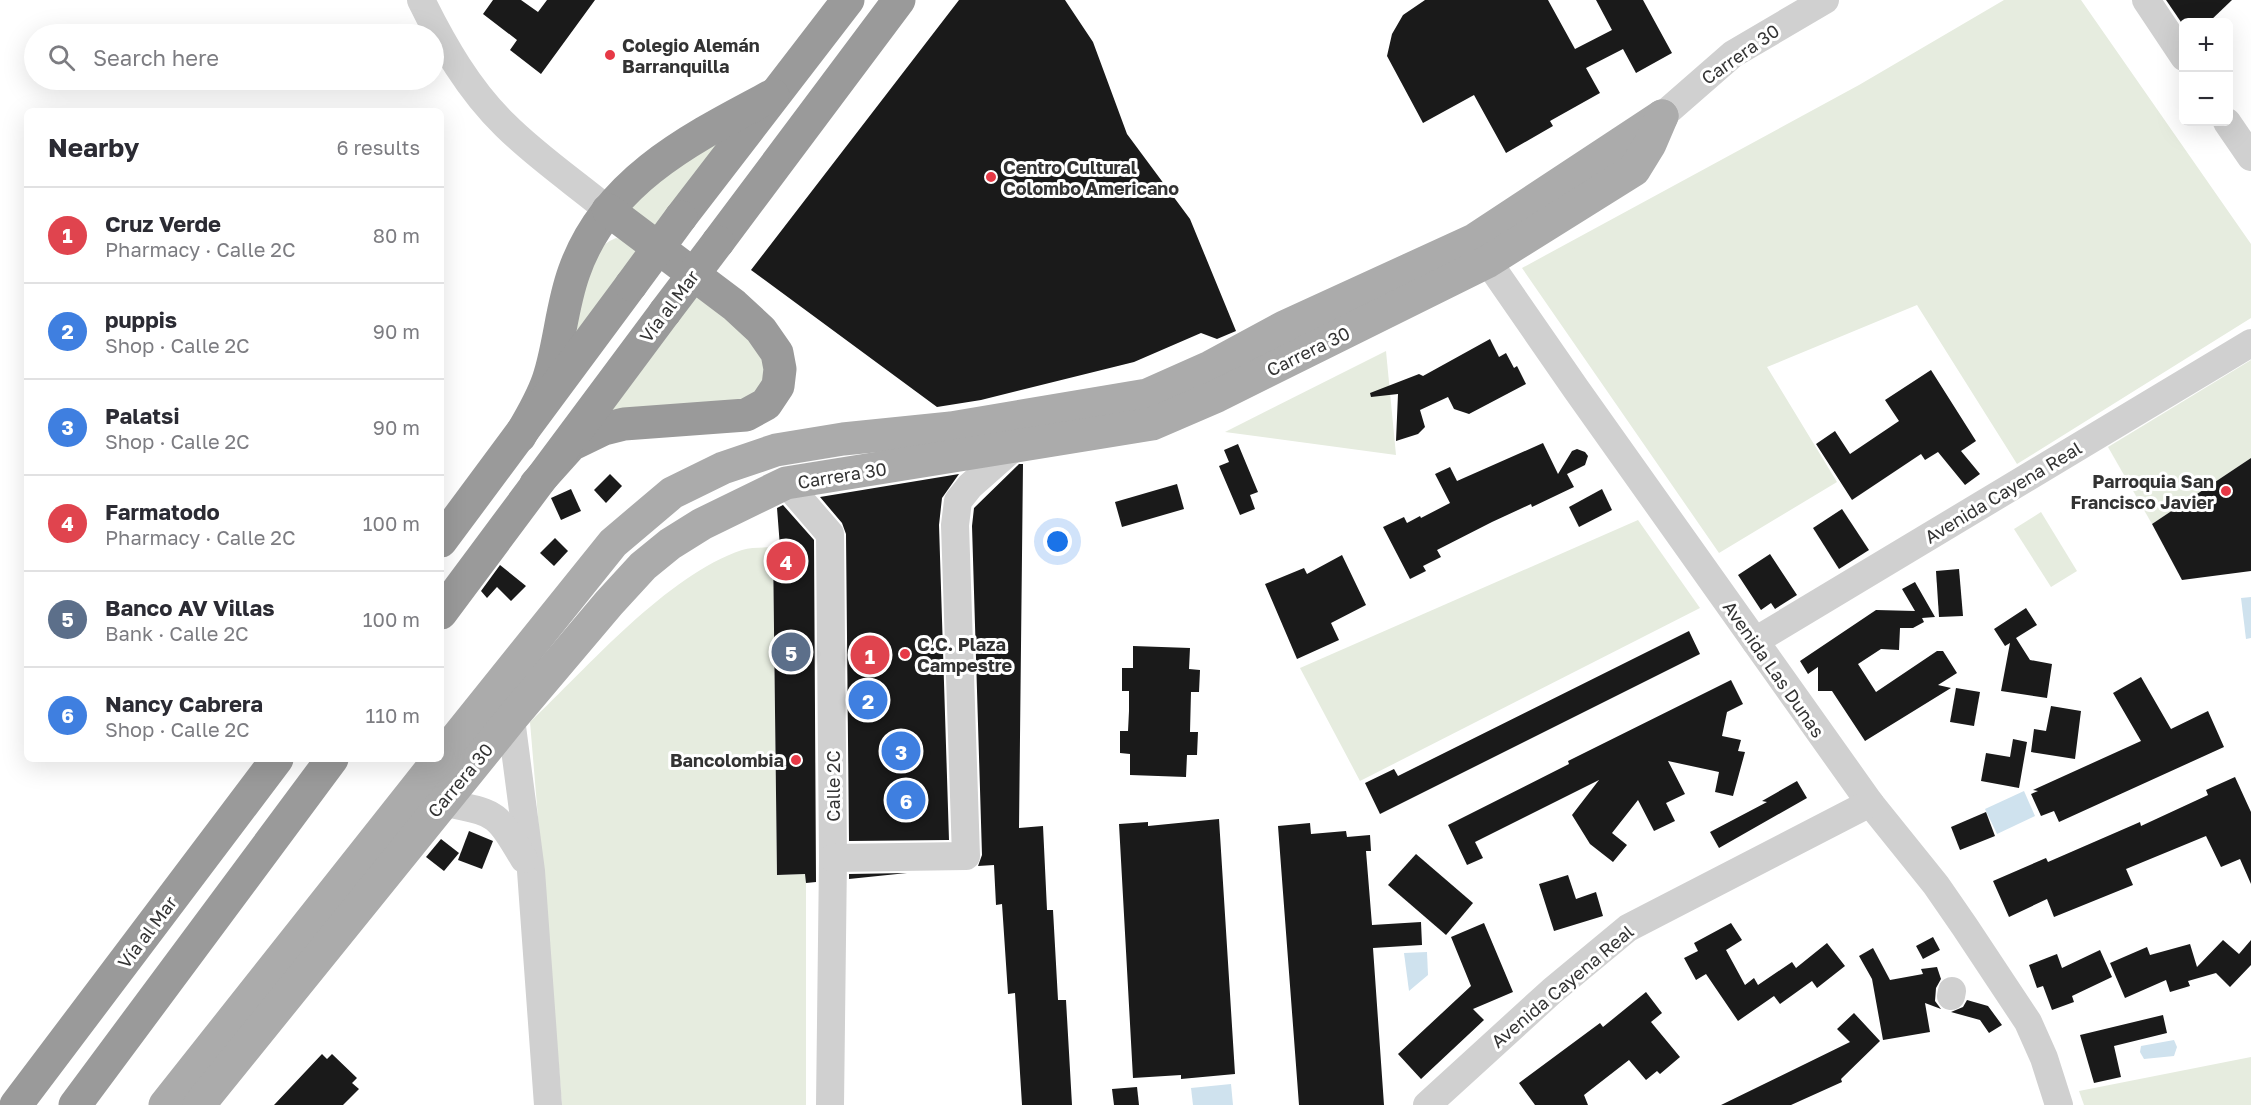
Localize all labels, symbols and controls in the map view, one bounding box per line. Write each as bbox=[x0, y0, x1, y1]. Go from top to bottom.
map controls bbox=[2179, 18, 2233, 126]
button: + bbox=[2179, 18, 2233, 72]
street label: Carrera 30 bbox=[1697, 19, 1783, 89]
search box bbox=[24, 24, 444, 90]
place label: Colegio Alemán Barranquilla bbox=[622, 34, 760, 77]
icon: search bbox=[45, 41, 78, 74]
text: Search here bbox=[93, 44, 219, 71]
marker: Colegio Alemán Barranquilla bbox=[603, 48, 617, 62]
button: − bbox=[2179, 72, 2233, 126]
text: Nearby bbox=[48, 132, 139, 163]
text: 6 results bbox=[336, 135, 420, 159]
place label: Centro Cultural Colombo Americano bbox=[1003, 156, 1179, 199]
marker: Centro Cultural Colombo Americano bbox=[984, 170, 998, 184]
text: Cruz Verde bbox=[105, 210, 221, 237]
text: 1 bbox=[62, 223, 73, 247]
text: 80 m bbox=[373, 223, 420, 247]
text: Pharmacy · Calle 2C bbox=[105, 237, 296, 261]
street label: Vía al Mar bbox=[635, 266, 703, 346]
text: puppis bbox=[105, 306, 177, 333]
text: 2 bbox=[61, 319, 74, 343]
text: 90 m bbox=[373, 319, 420, 343]
street label: Carrera 30 bbox=[1263, 321, 1353, 381]
text: Shop · Calle 2C bbox=[105, 333, 250, 357]
text: Palatsi bbox=[105, 402, 179, 429]
text: 3 bbox=[61, 415, 74, 439]
text: 90 m bbox=[373, 415, 420, 439]
text: Shop · Calle 2C bbox=[105, 429, 250, 453]
street label: Avenida Cayena Real bbox=[1921, 436, 2086, 548]
street label: Carrera 30 bbox=[796, 457, 888, 493]
place label: Parroquia San Francisco Javier bbox=[2070, 470, 2214, 513]
marker: Parroquia San Francisco Javier bbox=[2219, 484, 2233, 498]
text: Farmatodo bbox=[105, 498, 220, 525]
text: 4 bbox=[61, 511, 74, 535]
text: 100 m bbox=[363, 511, 420, 535]
text: Pharmacy · Calle 2C bbox=[105, 525, 296, 549]
your location bbox=[1043, 527, 1072, 556]
pin: 4 bbox=[766, 538, 806, 584]
text: Banco AV Villas bbox=[105, 594, 275, 621]
street label: Avenida Las Dunas bbox=[1719, 596, 1829, 742]
text: 5 bbox=[61, 607, 74, 631]
text: 100 m bbox=[363, 607, 420, 631]
text: Bank · Calle 2C bbox=[105, 621, 249, 645]
pin: 5 bbox=[772, 630, 810, 674]
pin: 1 bbox=[850, 632, 890, 678]
place label: C.C. Plaza Campestre bbox=[917, 633, 1013, 676]
marker: C.C. Plaza Campestre bbox=[898, 647, 912, 661]
pin: 2 bbox=[848, 678, 888, 722]
text: Nancy Cabrera bbox=[105, 690, 263, 717]
text: 6 bbox=[61, 703, 74, 727]
text: 110 m bbox=[366, 703, 420, 727]
text: Shop · Calle 2C bbox=[105, 717, 250, 741]
pin: 3 bbox=[882, 728, 920, 774]
street label: Carrera 30 bbox=[423, 738, 497, 822]
place label: Bancolombia bbox=[670, 749, 784, 771]
street label: Calle 2C bbox=[822, 750, 844, 822]
marker: Bancolombia bbox=[789, 753, 803, 767]
pin: 6 bbox=[886, 778, 926, 822]
street label: Vía al Mar bbox=[113, 892, 181, 972]
street label: Avenida Cayena Real bbox=[1486, 920, 1638, 1052]

